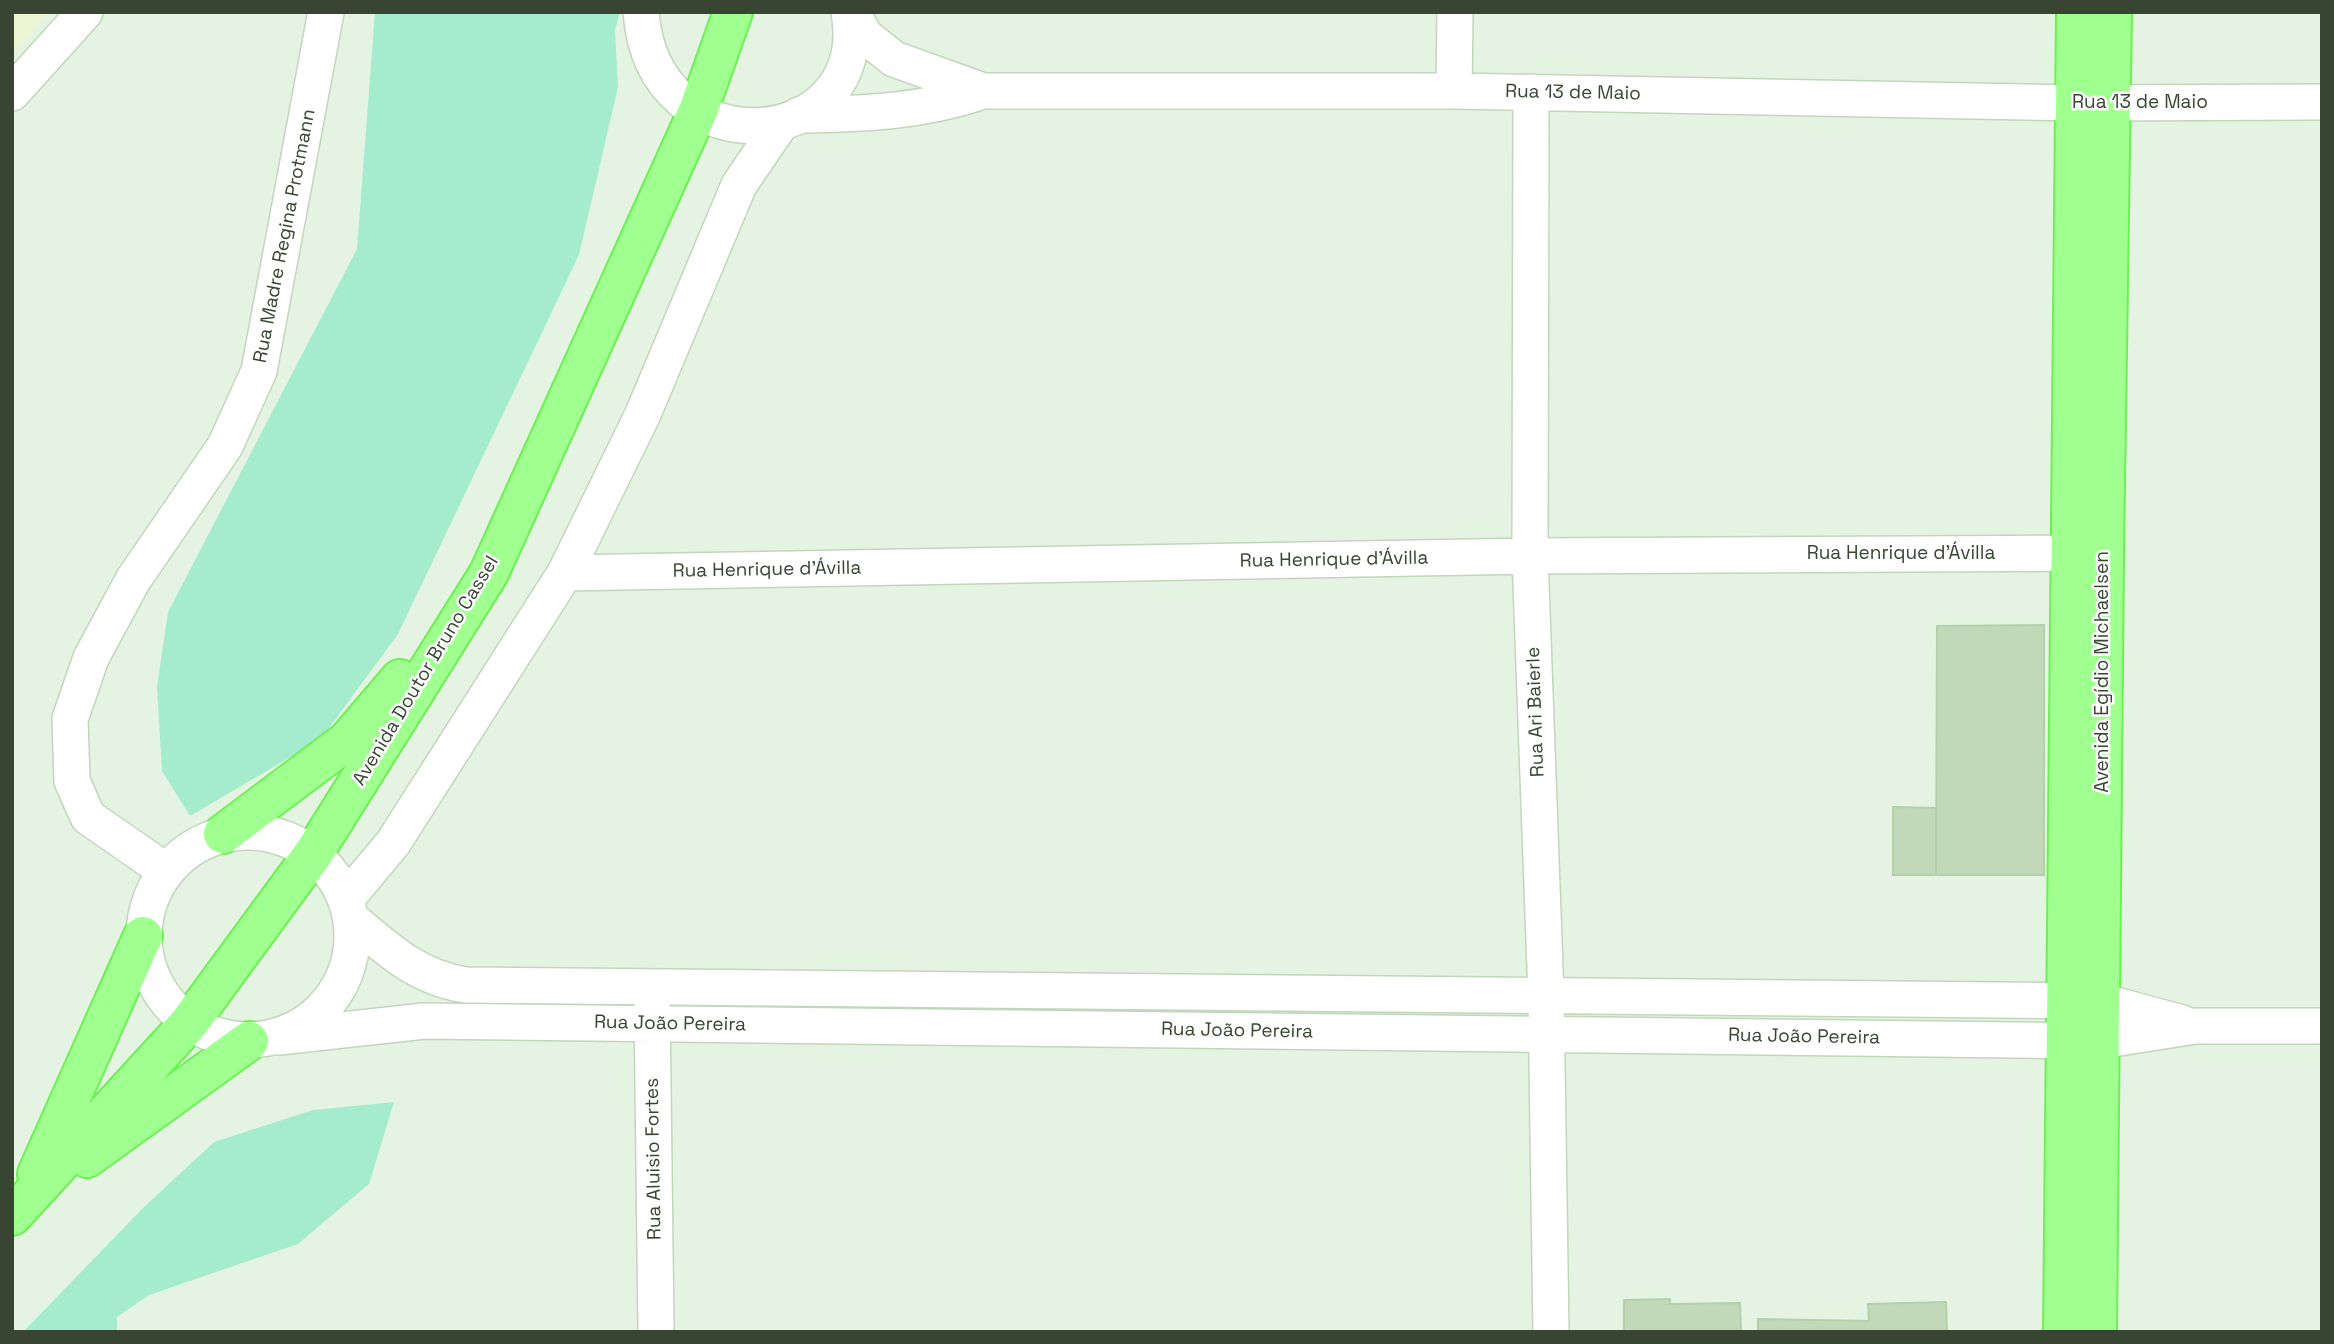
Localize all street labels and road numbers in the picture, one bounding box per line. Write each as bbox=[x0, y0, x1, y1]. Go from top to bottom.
street label: Rua 13 de Maio bbox=[1505, 80, 1641, 106]
street label: Rua 13 de Maio bbox=[2072, 92, 2208, 114]
street label: Rua Madre Regina Protmann bbox=[249, 107, 321, 365]
street label: Rua Henrique d'Ávilla bbox=[1807, 543, 1995, 565]
street label: Rua Henrique d'Ávilla bbox=[1239, 547, 1429, 573]
street label: Avenida Egídio Michaelsen bbox=[2092, 551, 2114, 793]
street label: Avenida Doutor Bruno Cassel bbox=[348, 552, 504, 790]
street label: Rua Henrique d'Ávilla bbox=[672, 557, 862, 583]
street label: Rua Ari Baierle bbox=[1522, 646, 1550, 778]
street label: Rua João Pereira bbox=[594, 1011, 746, 1037]
street label: Rua João Pereira bbox=[1161, 1018, 1313, 1044]
street label: Rua João Pereira bbox=[1728, 1024, 1880, 1050]
street label: Rua Aluisio Fortes bbox=[641, 1078, 667, 1240]

